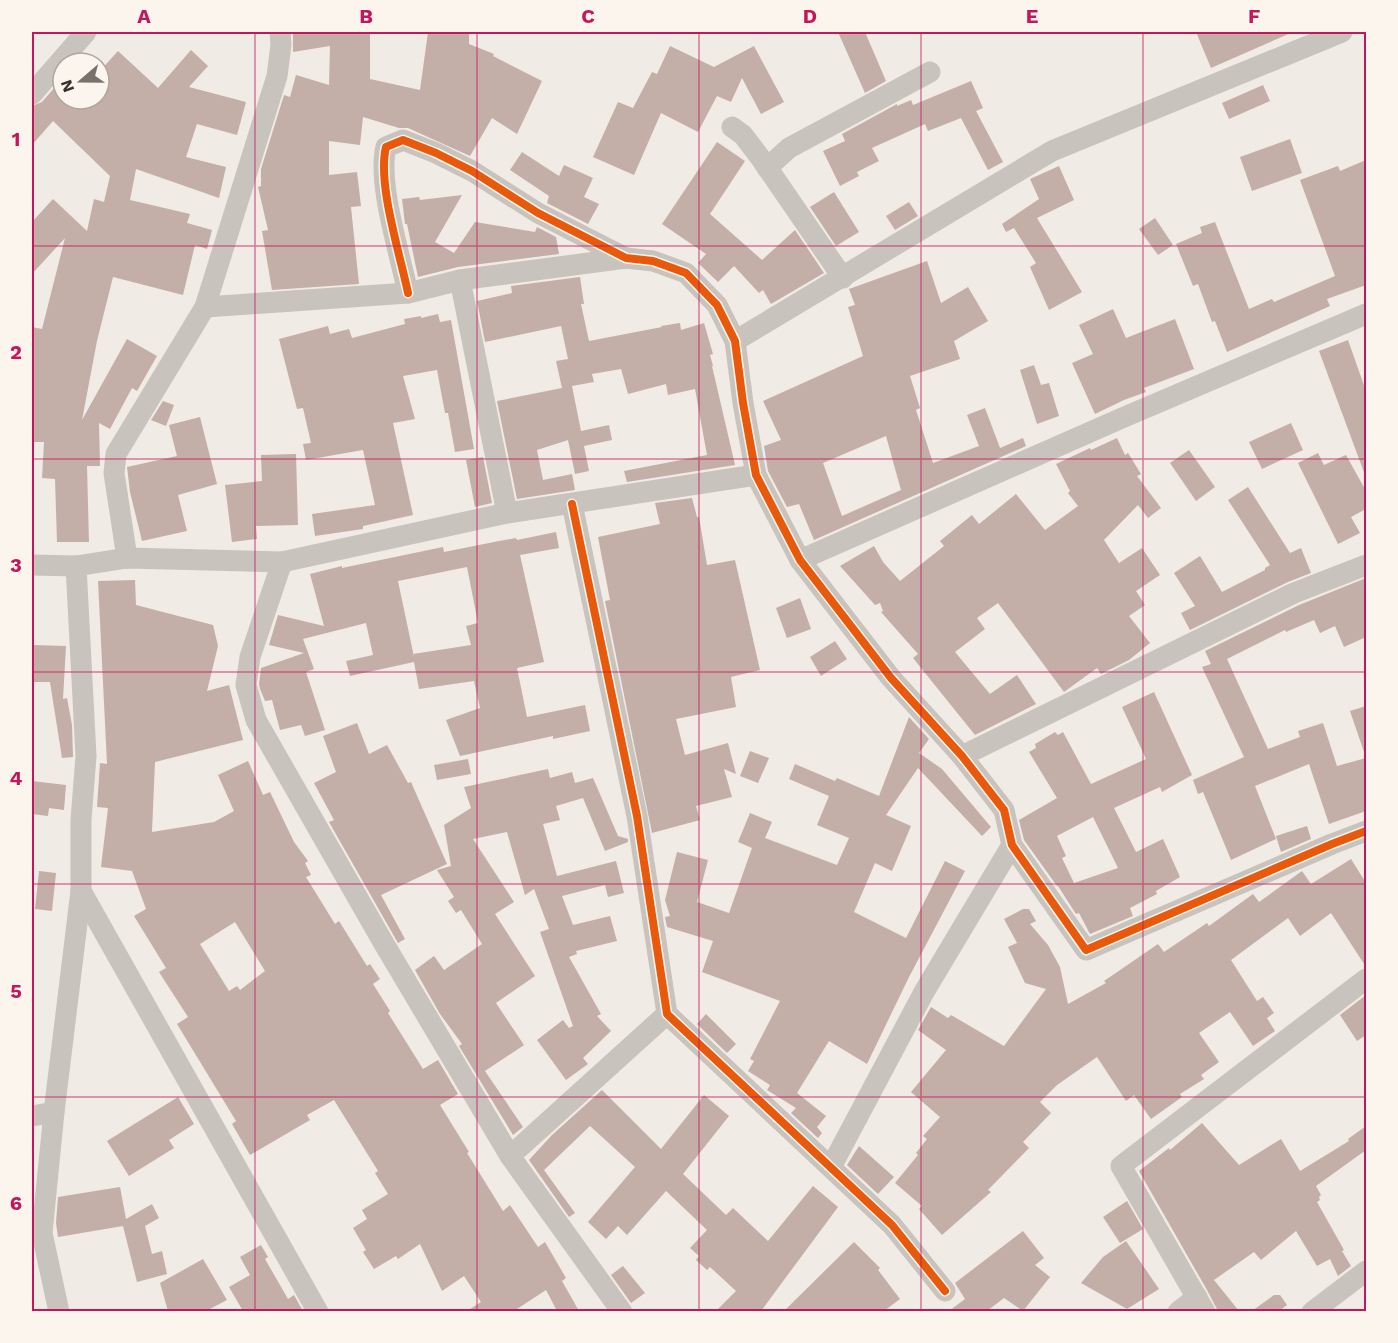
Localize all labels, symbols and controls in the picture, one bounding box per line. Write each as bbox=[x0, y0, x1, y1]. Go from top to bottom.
text: A bbox=[137, 4, 151, 28]
text: B bbox=[359, 4, 373, 28]
text: C bbox=[581, 4, 595, 28]
text: D bbox=[803, 4, 817, 28]
text: E bbox=[1026, 4, 1038, 28]
text: F bbox=[1248, 4, 1260, 28]
north arrow bbox=[51, 51, 111, 111]
text: N bbox=[56, 77, 78, 95]
text: 1 bbox=[12, 127, 20, 151]
text: 2 bbox=[10, 340, 22, 364]
text: 3 bbox=[10, 553, 22, 577]
text: 4 bbox=[10, 766, 23, 790]
text: 5 bbox=[10, 979, 22, 1003]
text: 6 bbox=[10, 1191, 22, 1215]

